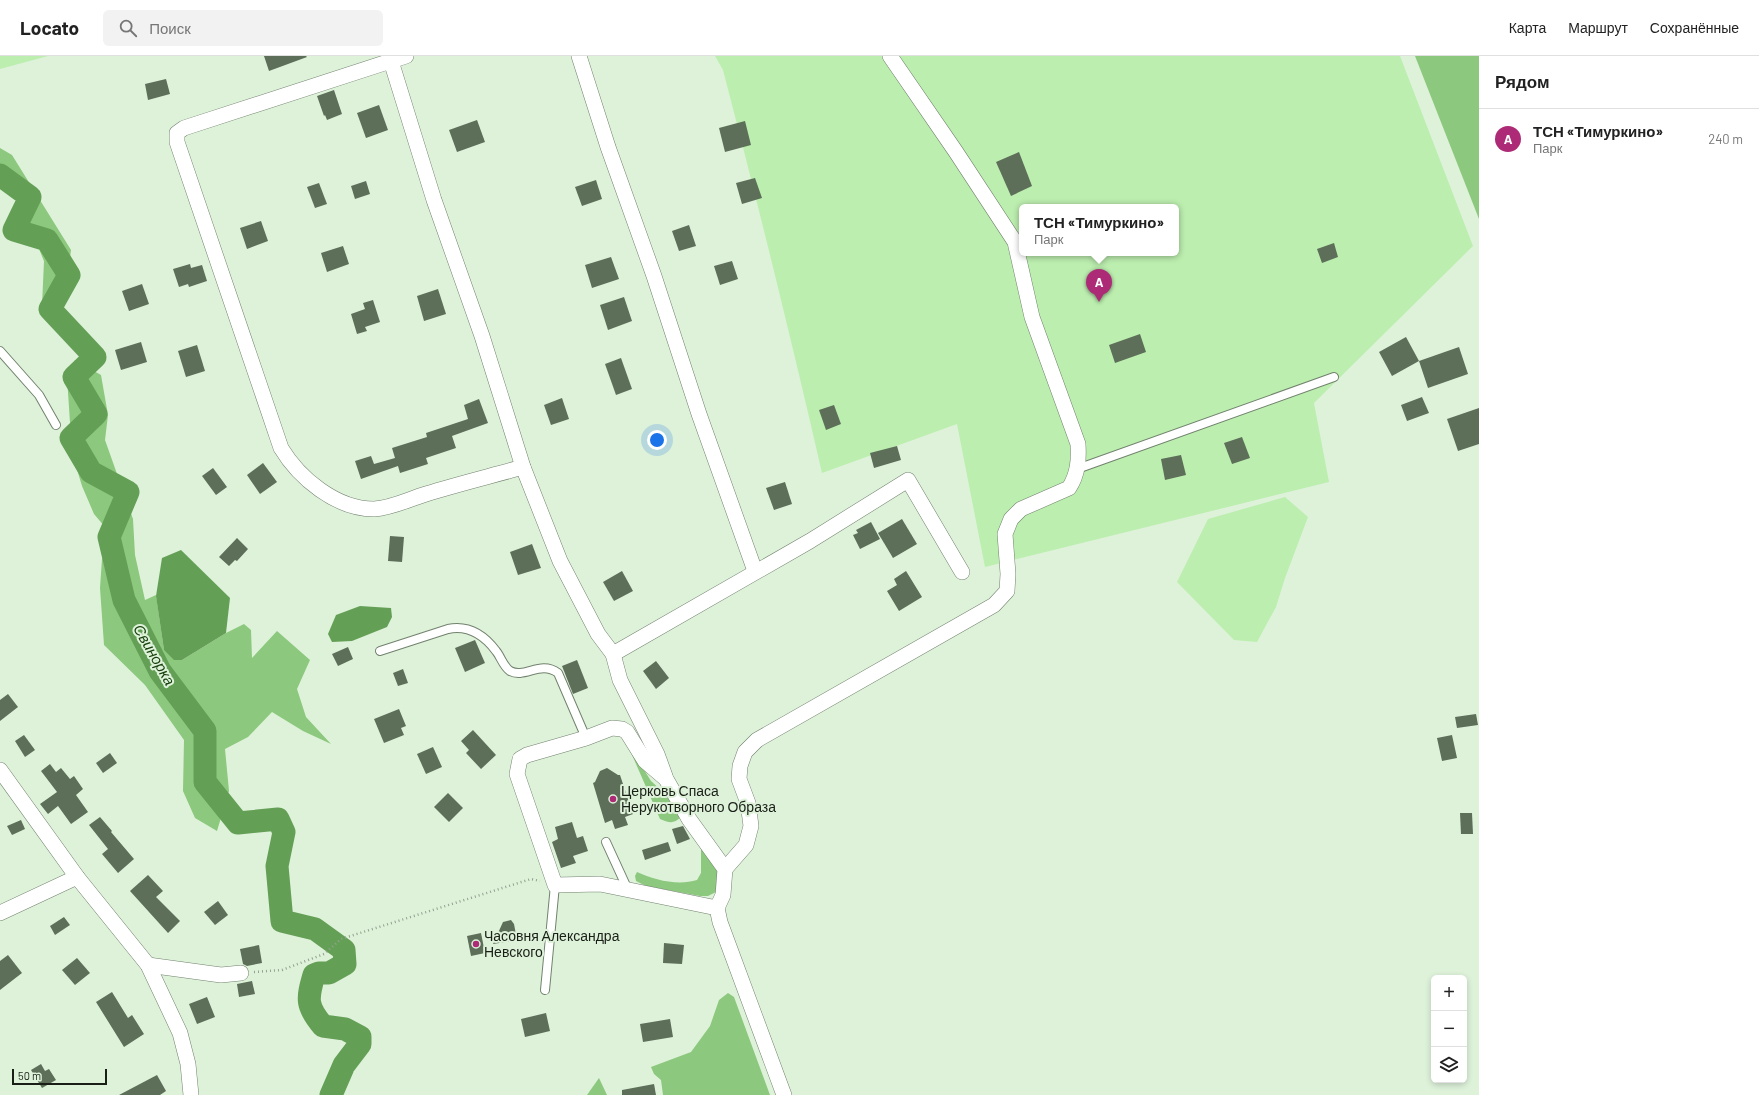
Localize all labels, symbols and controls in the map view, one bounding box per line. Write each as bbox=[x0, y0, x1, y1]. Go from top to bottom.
search box bbox=[103, 10, 383, 46]
text: Locato bbox=[20, 16, 79, 39]
icon: search bbox=[117, 17, 139, 39]
text: Поиск bbox=[149, 19, 191, 37]
text: Карта bbox=[1509, 19, 1546, 36]
text: Маршрут bbox=[1568, 19, 1628, 36]
text: Сохранённые bbox=[1650, 19, 1739, 36]
text: Рядом bbox=[1495, 71, 1550, 91]
text: ТСН «Тимуркино» bbox=[1533, 122, 1663, 140]
text: A bbox=[1504, 131, 1512, 147]
text: 240 m bbox=[1708, 131, 1743, 147]
text: Парк bbox=[1533, 140, 1563, 156]
popup bbox=[1019, 204, 1179, 256]
text: ТСН «Тимуркино» bbox=[1034, 213, 1164, 231]
text: Парк bbox=[1034, 231, 1063, 247]
pin: A bbox=[1086, 269, 1112, 302]
your location bbox=[647, 430, 667, 450]
water label: Свинорка bbox=[130, 621, 180, 688]
place label: Церковь Спаса Нерукотворного Образа bbox=[621, 782, 776, 815]
marker: Церковь Спаса Нерукотворного Образа bbox=[608, 794, 618, 804]
place label: Часовня Александра Невского bbox=[484, 927, 620, 960]
marker: Часовня Александра Невского bbox=[471, 939, 481, 949]
map controls bbox=[1431, 975, 1467, 1083]
button: + bbox=[1431, 975, 1467, 1011]
button: − bbox=[1431, 1011, 1467, 1047]
button: layers bbox=[1431, 1047, 1467, 1083]
scale bar bbox=[12, 1067, 107, 1086]
text: 50 m bbox=[18, 1069, 41, 1082]

